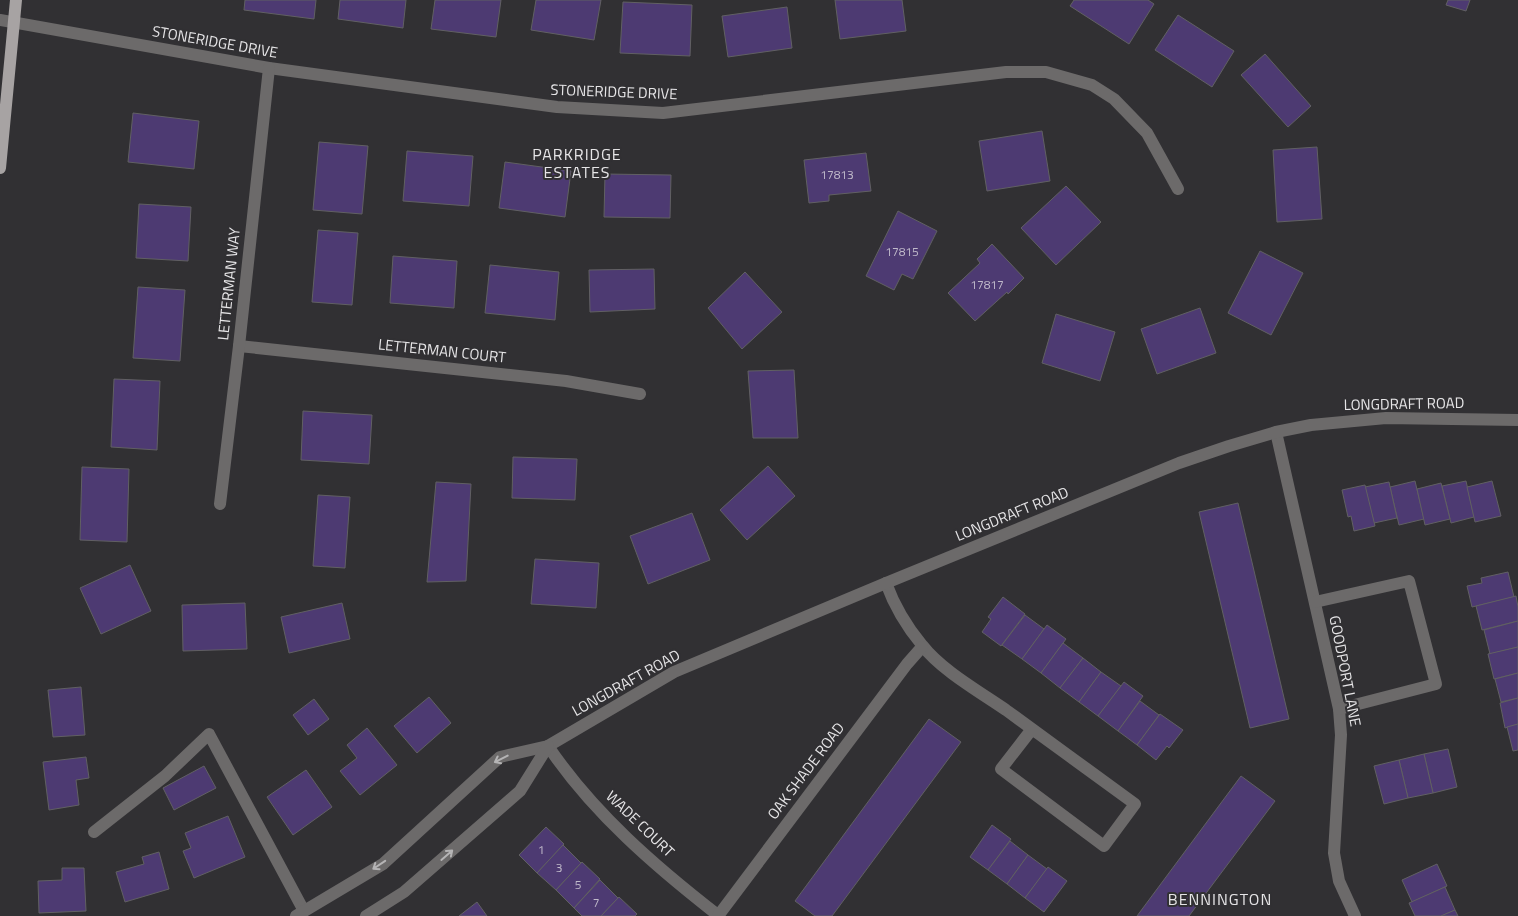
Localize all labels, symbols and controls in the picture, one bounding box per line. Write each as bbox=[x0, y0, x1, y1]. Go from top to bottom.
street label: STONERIDGE DRIVE bbox=[150, 19, 280, 64]
street label: STONERIDGE DRIVE bbox=[550, 78, 678, 105]
district label: PARKRIDGE ESTATES bbox=[532, 142, 622, 184]
house number: 17813 bbox=[820, 165, 854, 184]
street label: LETTERMAN WAY bbox=[211, 227, 246, 341]
house number: 17815 bbox=[885, 242, 919, 261]
house number: 17817 bbox=[970, 275, 1004, 294]
street label: LETTERMAN COURT bbox=[377, 332, 507, 369]
street label: LONGDRAFT ROAD bbox=[1344, 391, 1464, 416]
street label: LONGDRAFT ROAD bbox=[952, 480, 1072, 547]
street label: GOODPORT LANE bbox=[1323, 614, 1367, 728]
street label: LONGDRAFT ROAD bbox=[567, 643, 684, 722]
street label: OAK SHADE ROAD bbox=[761, 717, 850, 824]
one-way arrow bbox=[494, 754, 509, 764]
street label: WADE COURT bbox=[601, 785, 680, 862]
house number: 1 bbox=[538, 840, 544, 859]
one-way arrow bbox=[440, 849, 453, 861]
house number: 3 bbox=[556, 858, 562, 877]
one-way arrow bbox=[373, 861, 387, 871]
house number: 5 bbox=[575, 875, 582, 894]
district label: BENNINGTON bbox=[1168, 887, 1272, 911]
house number: 7 bbox=[593, 893, 599, 912]

